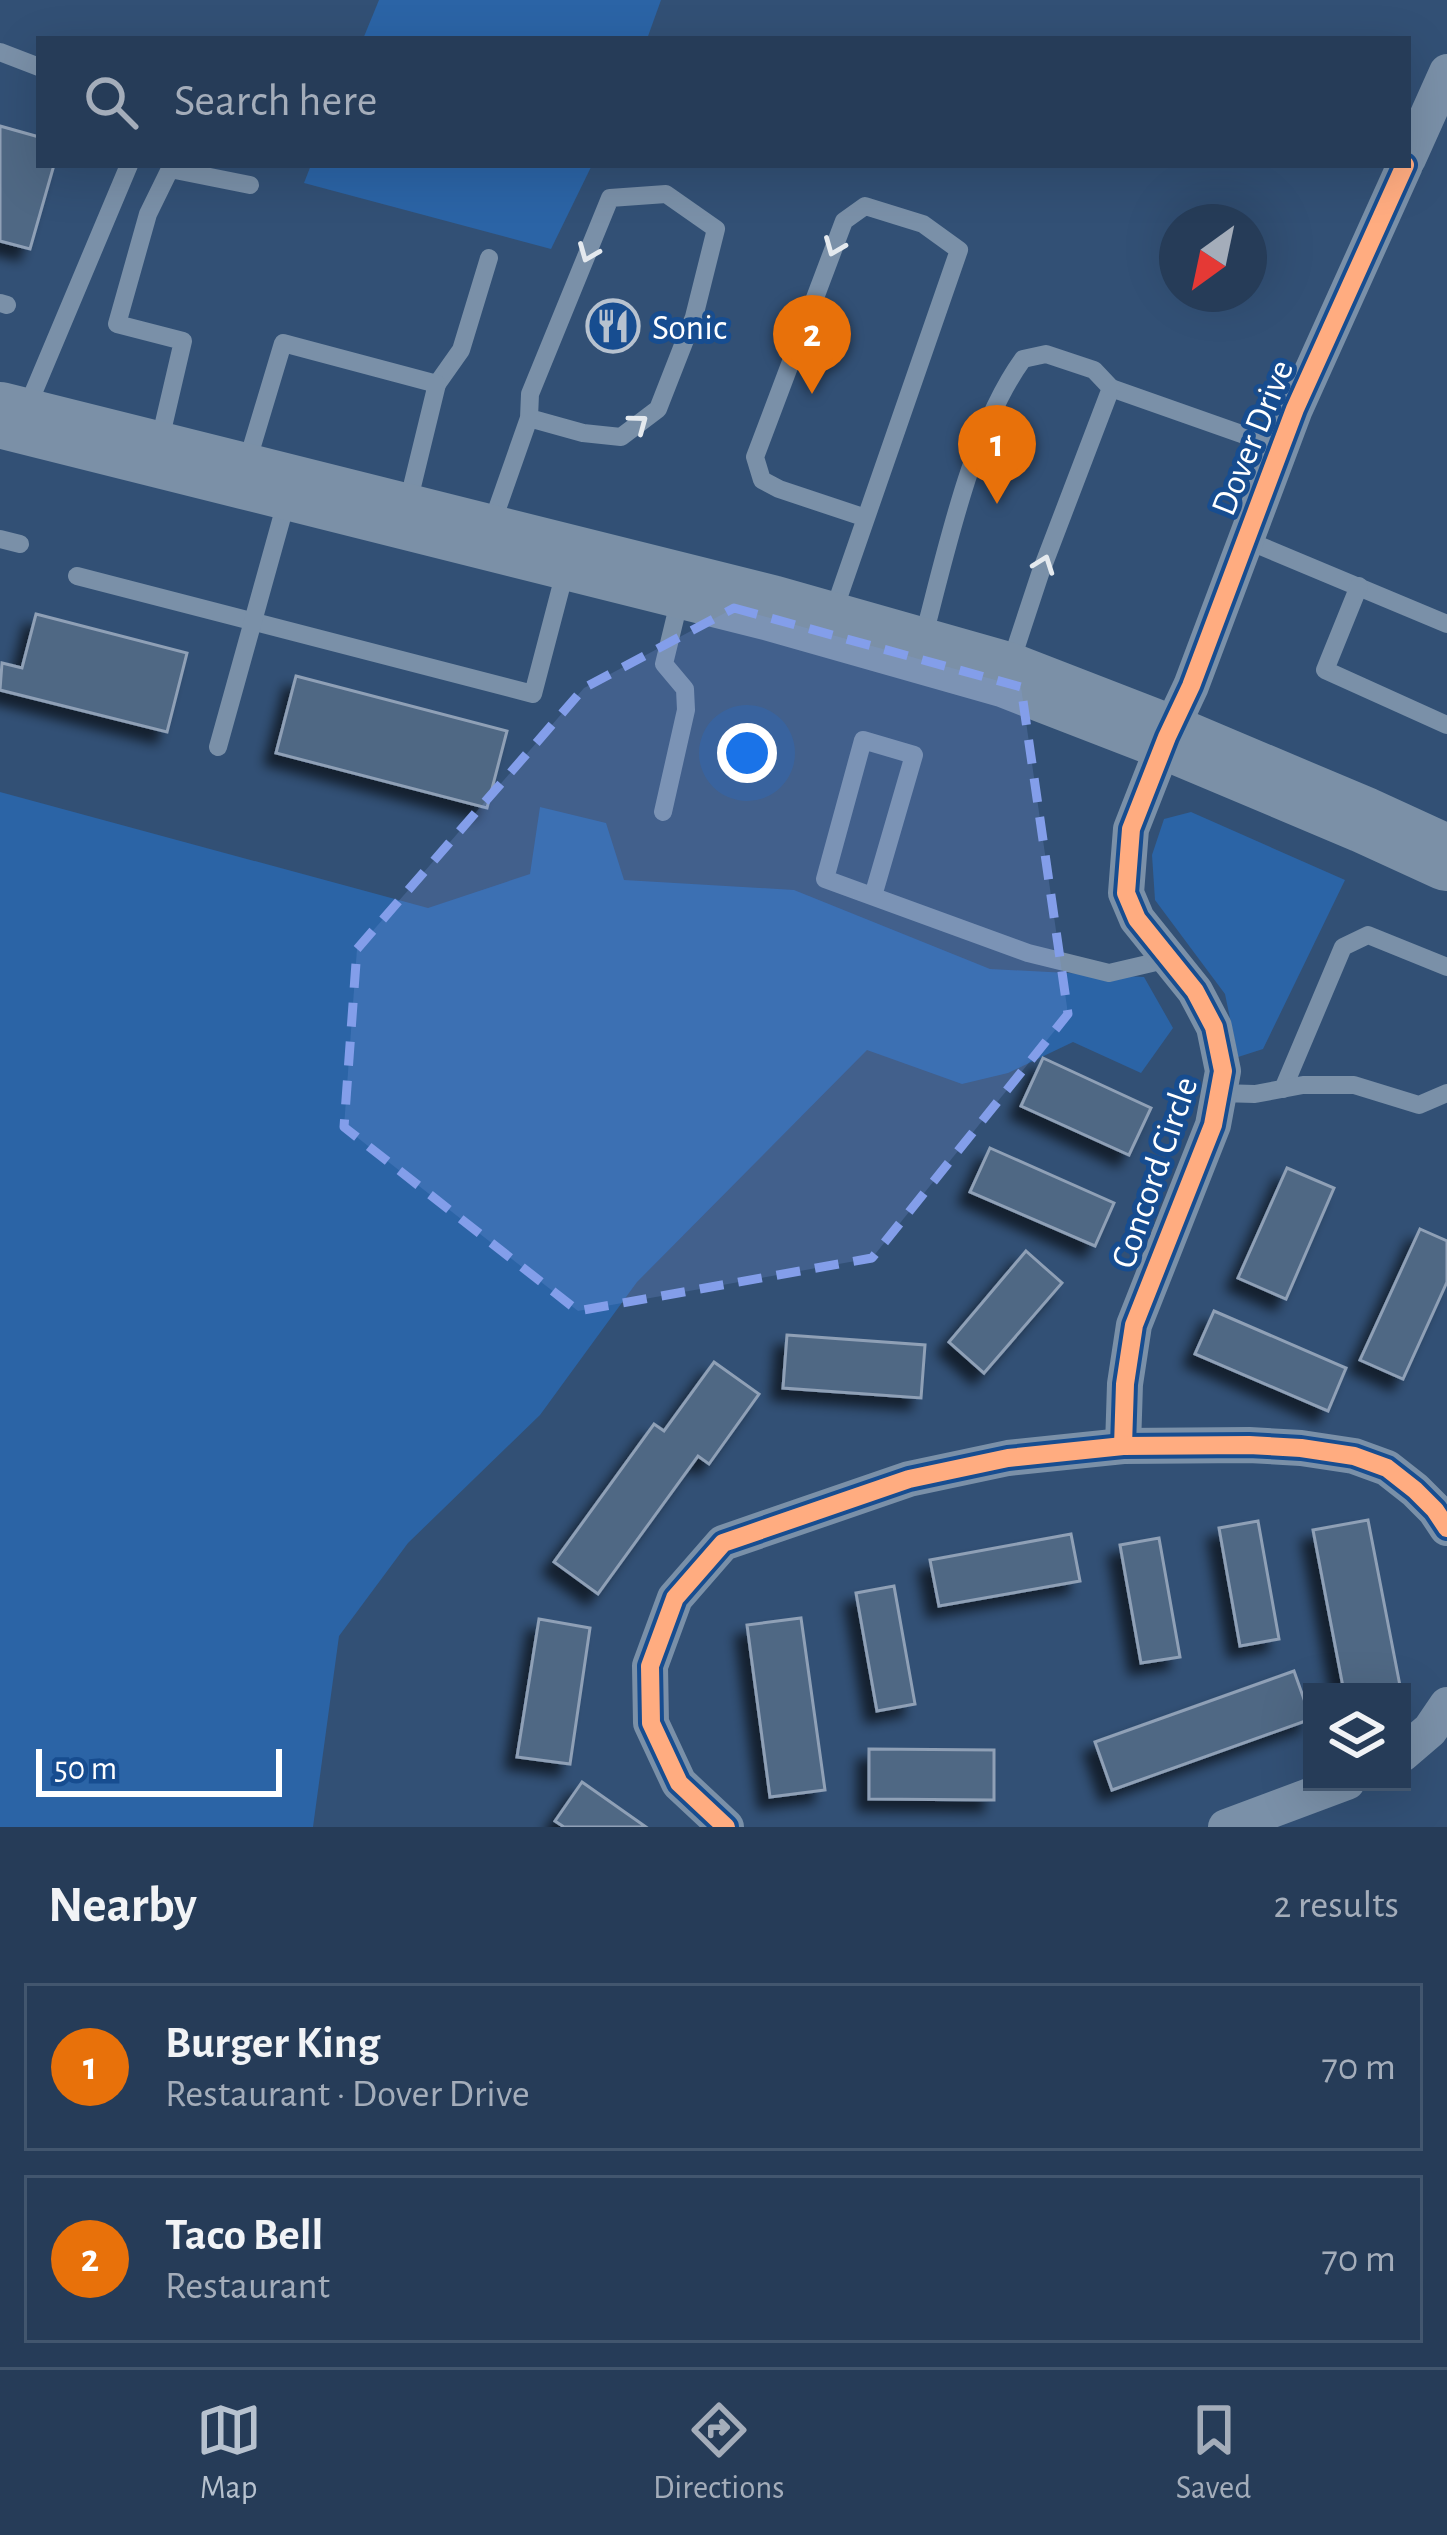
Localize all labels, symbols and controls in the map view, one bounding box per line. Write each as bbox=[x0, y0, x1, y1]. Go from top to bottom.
search box bbox=[36, 36, 1411, 168]
icon: search bbox=[78, 69, 144, 135]
text: Search here bbox=[174, 79, 377, 124]
north arrow bbox=[1159, 204, 1267, 312]
one-way arrow bbox=[824, 235, 848, 256]
one-way arrow bbox=[577, 242, 602, 263]
pin: 2 bbox=[773, 295, 851, 394]
restaurant icon: Sonic bbox=[585, 298, 641, 354]
place label: Sonic bbox=[652, 310, 727, 346]
street label: Dover Drive bbox=[1205, 355, 1300, 521]
pin: 1 bbox=[958, 405, 1036, 504]
one-way arrow bbox=[625, 416, 647, 437]
one-way arrow bbox=[1030, 555, 1054, 576]
your location bbox=[717, 723, 777, 783]
street label: Concord Circle bbox=[1105, 1072, 1204, 1273]
map controls bbox=[1303, 1683, 1411, 1791]
button: layers bbox=[1303, 1683, 1411, 1791]
scale bar bbox=[36, 1743, 282, 1796]
text: 50 m bbox=[54, 1753, 117, 1786]
text: Nearby bbox=[48, 1880, 197, 1931]
text: 2 results bbox=[1273, 1886, 1399, 1925]
text: Burger King bbox=[165, 2021, 380, 2066]
text: 1 bbox=[83, 2048, 97, 2087]
text: 70 m bbox=[1322, 2048, 1396, 2087]
text: Restaurant · Dover Drive bbox=[165, 2075, 530, 2114]
text: Taco Bell bbox=[165, 2213, 323, 2258]
text: 2 bbox=[81, 2240, 99, 2279]
text: 70 m bbox=[1322, 2240, 1396, 2279]
text: Restaurant bbox=[165, 2267, 330, 2306]
tab: Map bbox=[196, 2397, 262, 2509]
tab: Directions bbox=[653, 2397, 784, 2509]
tab: Saved bbox=[1176, 2397, 1251, 2509]

